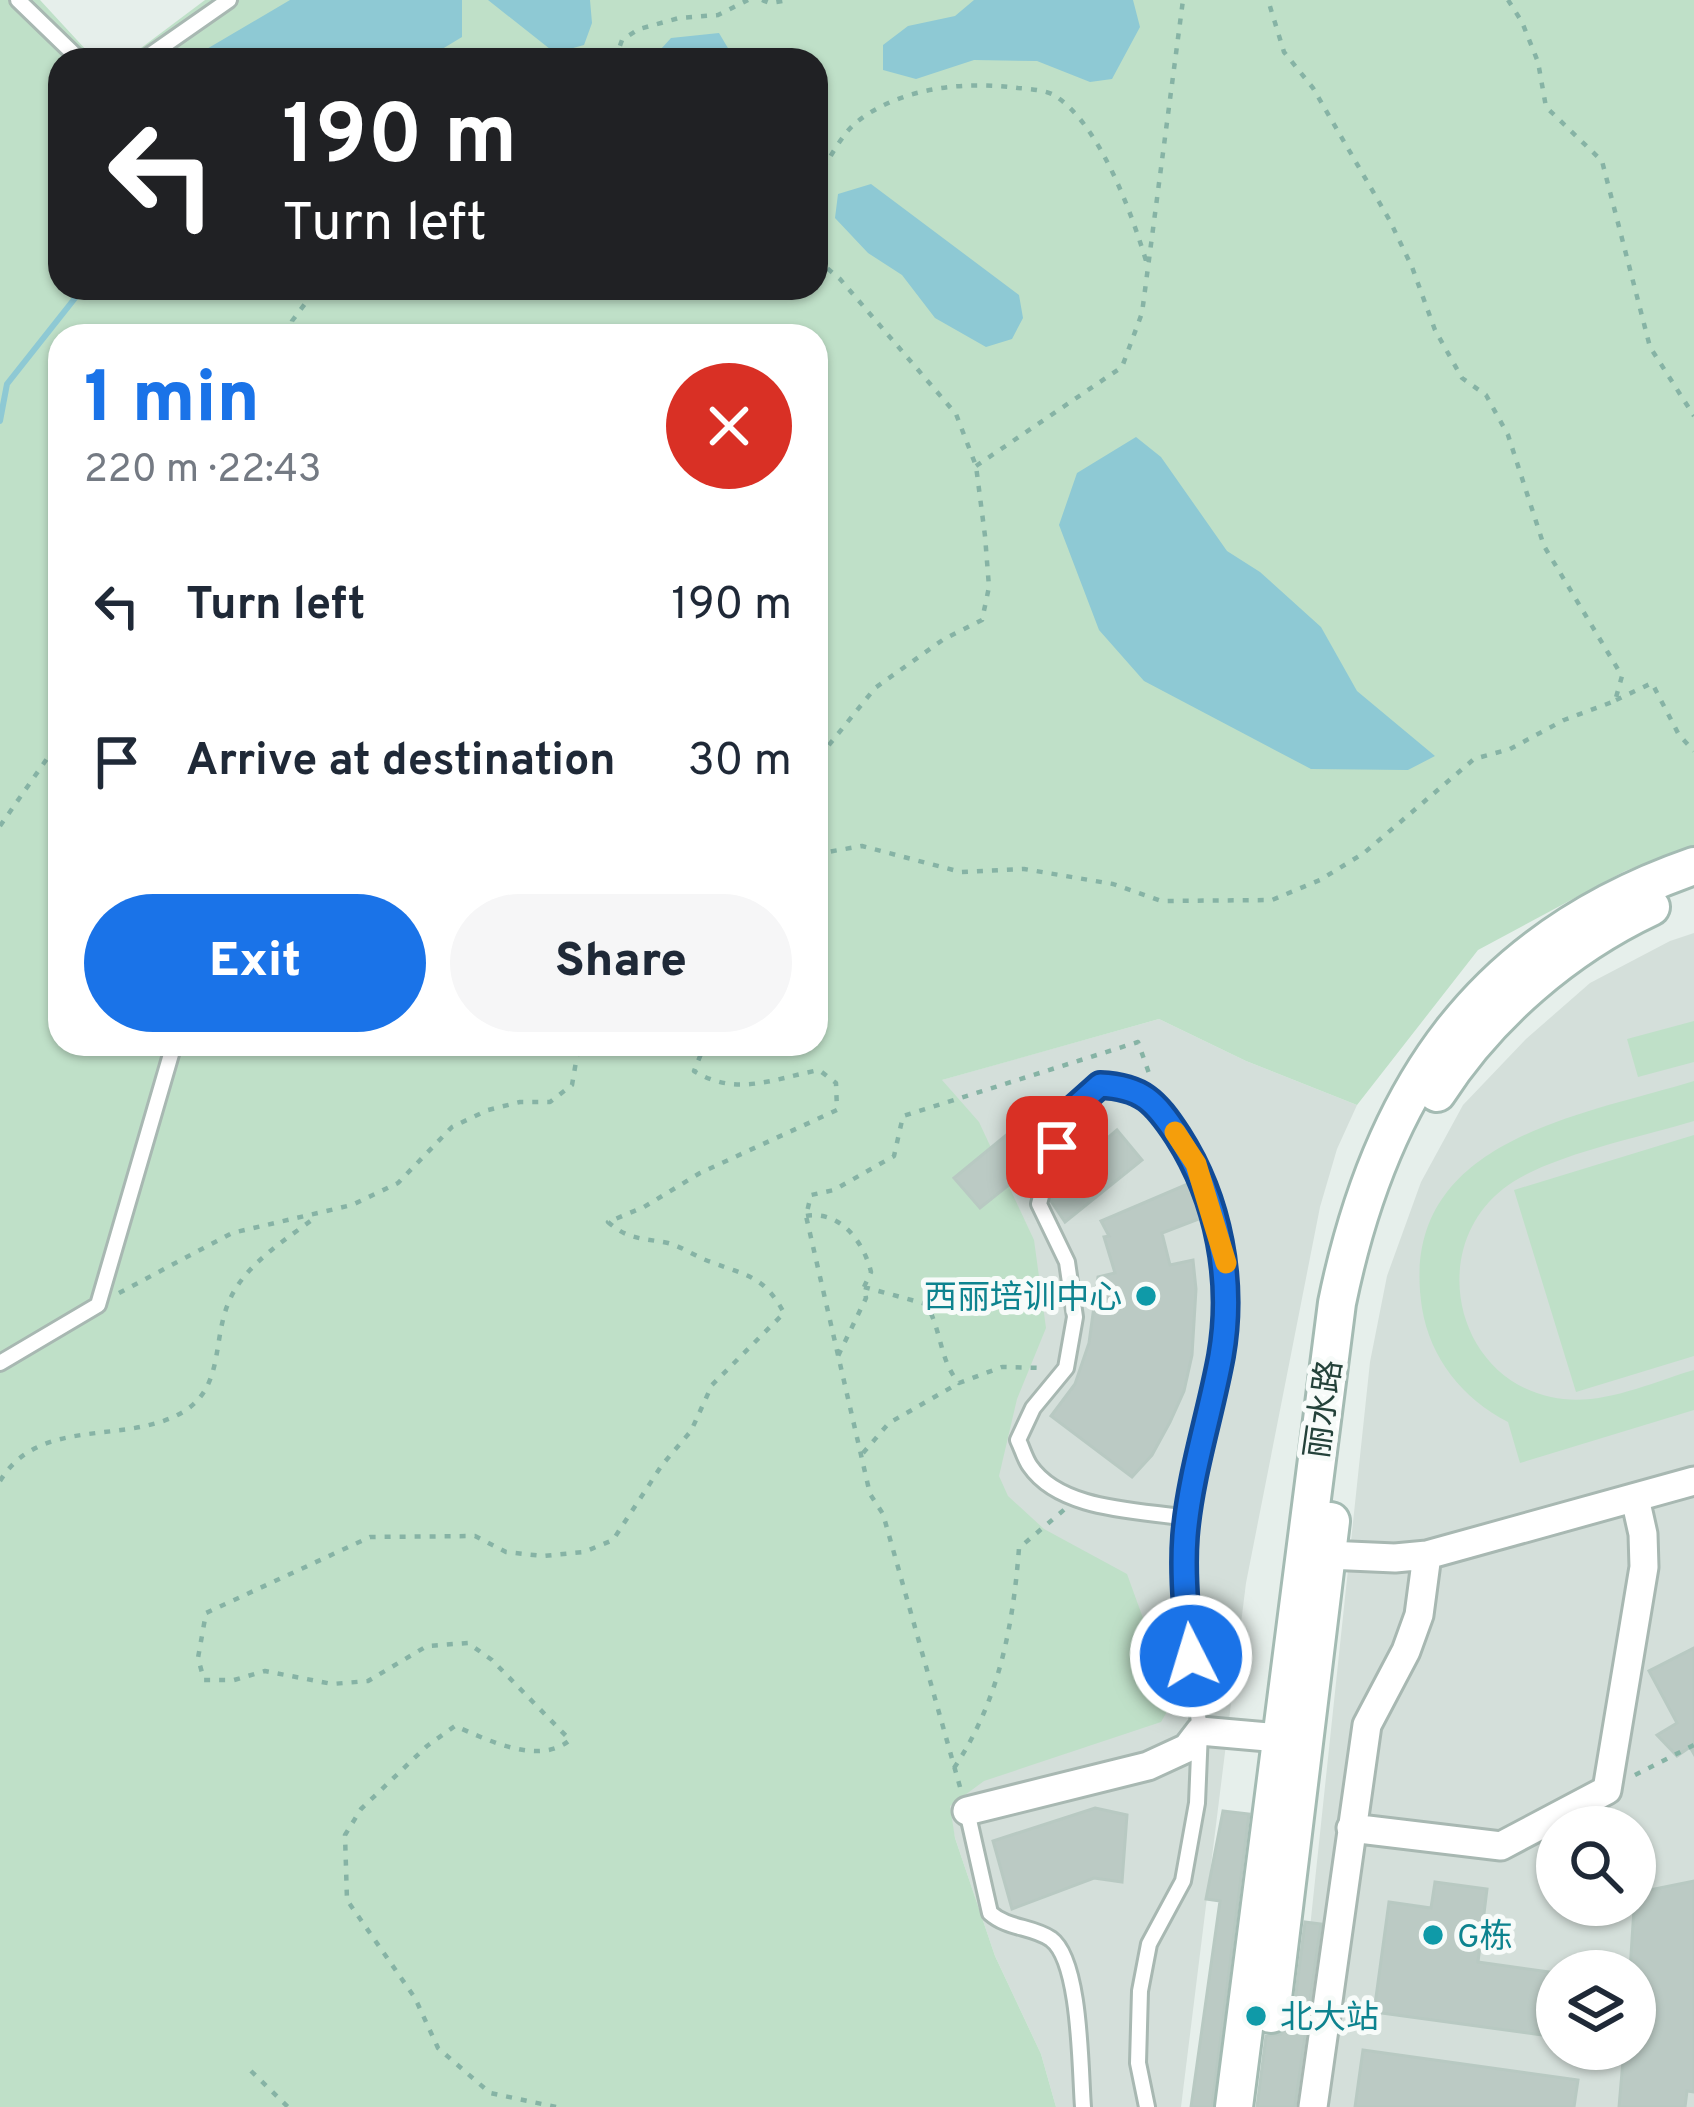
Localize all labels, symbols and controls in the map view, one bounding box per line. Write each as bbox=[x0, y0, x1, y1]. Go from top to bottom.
text: 190 m bbox=[282, 87, 517, 193]
icon: left bbox=[84, 96, 240, 252]
text: Turn left bbox=[282, 191, 487, 260]
text: 1 min bbox=[84, 356, 260, 448]
button: close bbox=[666, 363, 792, 489]
text: 220 m · 22:43 bbox=[84, 447, 322, 496]
icon: left bbox=[84, 573, 150, 639]
text: Turn left bbox=[186, 578, 365, 635]
text: 190 m bbox=[671, 578, 792, 635]
icon: arrive bbox=[84, 729, 150, 795]
text: Arrive at destination bbox=[186, 734, 616, 791]
text: 30 m bbox=[688, 734, 792, 791]
button: Exit bbox=[84, 894, 426, 1032]
button: Share bbox=[450, 894, 792, 1032]
pin bbox=[1006, 1096, 1108, 1198]
icon: arrive bbox=[1024, 1114, 1090, 1180]
place label: 西丽培训中心 bbox=[924, 1279, 1122, 1321]
marker: 西丽培训中心 bbox=[1133, 1283, 1159, 1309]
street label: 丽水路 bbox=[1298, 1358, 1354, 1461]
position arrow bbox=[1128, 1593, 1254, 1719]
map controls bbox=[1536, 1806, 1656, 2070]
button: search bbox=[1536, 1806, 1656, 1926]
place label: G栋 bbox=[1457, 1918, 1513, 1960]
marker: G栋 bbox=[1420, 1922, 1446, 1948]
button: layers bbox=[1536, 1950, 1656, 2070]
place label: 北大站 bbox=[1280, 1999, 1379, 2041]
marker: 北大站 bbox=[1243, 2003, 1269, 2029]

